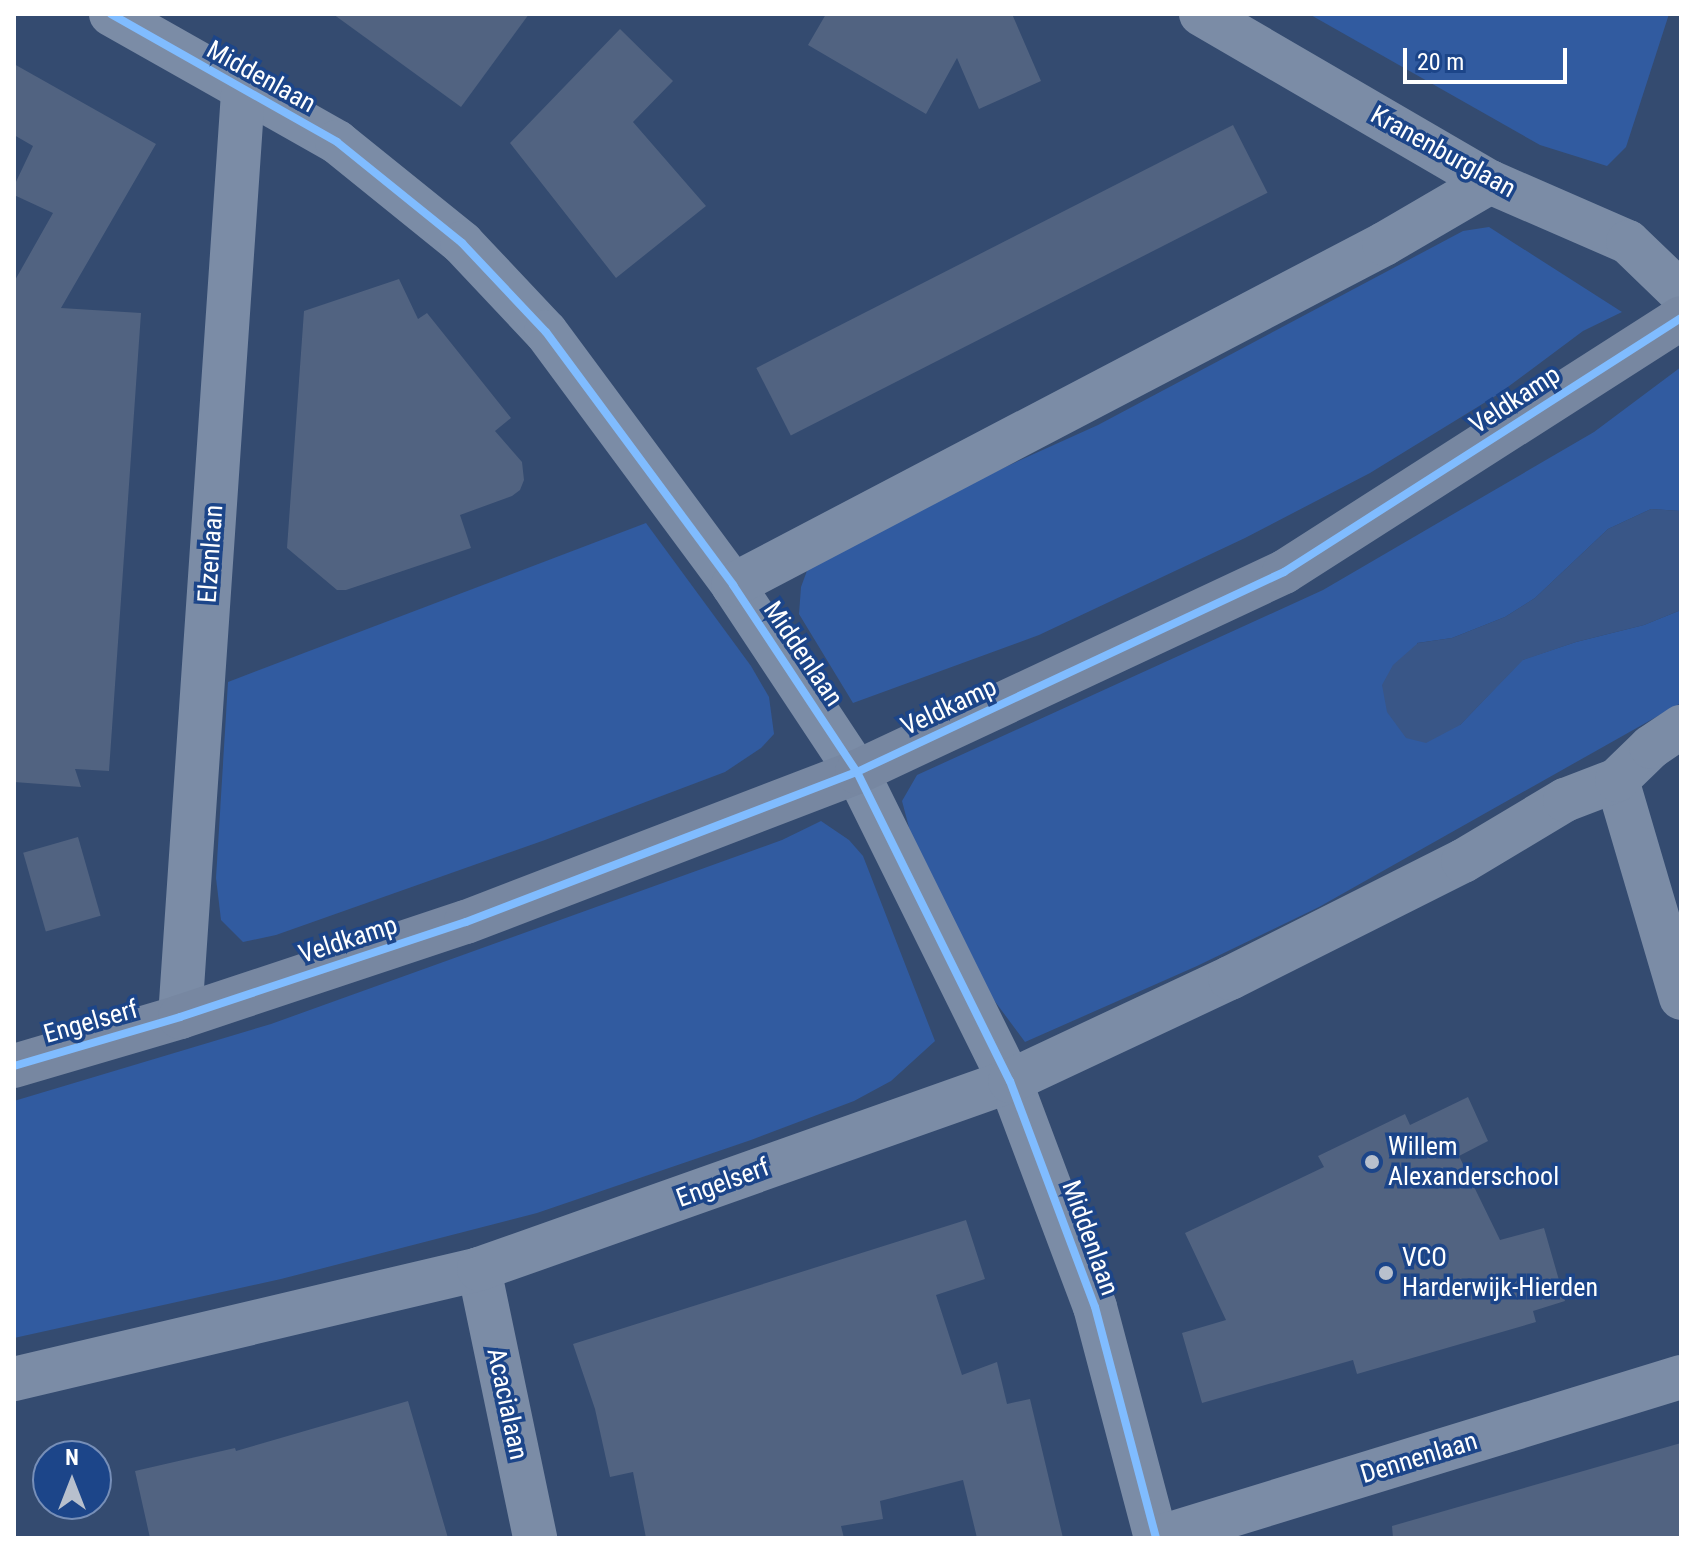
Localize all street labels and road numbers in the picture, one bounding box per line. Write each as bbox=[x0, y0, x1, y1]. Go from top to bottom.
street label: Middenlaan bbox=[201, 34, 321, 120]
street label: Kranenburglaan bbox=[1365, 99, 1521, 205]
street label: Veldkamp bbox=[1464, 359, 1566, 441]
street label: Elzenlaan bbox=[192, 504, 230, 604]
street label: Middenlaan bbox=[757, 596, 849, 712]
street label: Veldkamp bbox=[896, 671, 1002, 743]
street label: Veldkamp bbox=[295, 909, 401, 971]
street label: Engelserf bbox=[40, 994, 142, 1050]
street label: Engelserf bbox=[672, 1152, 774, 1214]
street label: Middenlaan bbox=[1055, 1176, 1125, 1300]
street label: Acacialaan bbox=[480, 1345, 534, 1463]
street label: Dennenlaan bbox=[1357, 1425, 1481, 1491]

